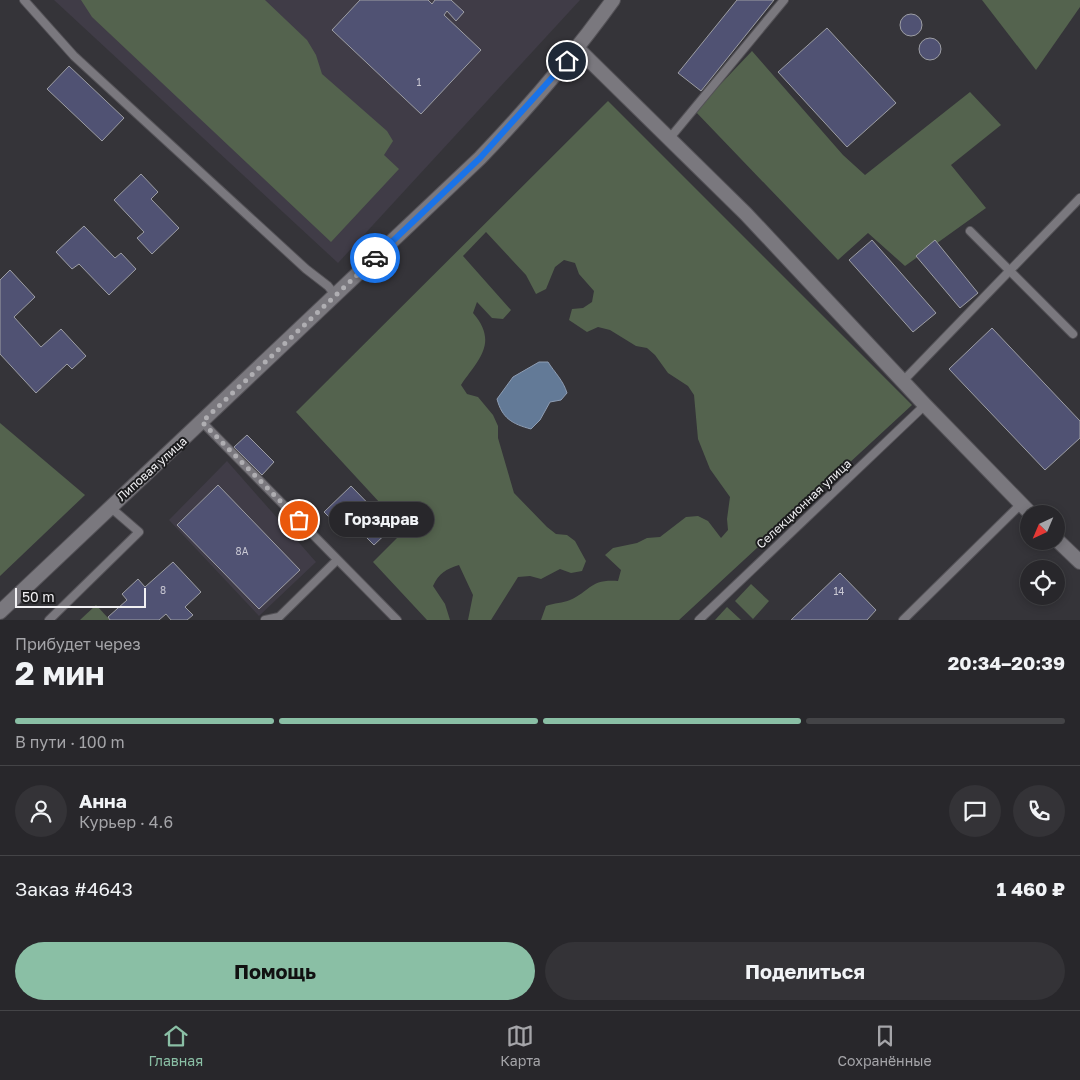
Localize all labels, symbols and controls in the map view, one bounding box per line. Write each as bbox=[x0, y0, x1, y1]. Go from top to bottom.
pin bbox=[546, 40, 588, 82]
icon: home bbox=[553, 47, 581, 75]
house number: 1 bbox=[417, 76, 422, 88]
courier bbox=[350, 233, 400, 283]
icon: car bbox=[361, 244, 389, 272]
street label: Липовая улица bbox=[114, 433, 190, 504]
street label: Селекционная улица bbox=[753, 456, 854, 551]
pin bbox=[278, 499, 320, 541]
callout: Горздрав bbox=[329, 502, 434, 538]
north arrow bbox=[1020, 505, 1065, 550]
map controls bbox=[1020, 505, 1065, 605]
icon: bag bbox=[285, 506, 313, 534]
text: Горздрав bbox=[344, 509, 419, 529]
house number: 8А bbox=[236, 545, 249, 557]
button: locate bbox=[1020, 560, 1065, 605]
house number: 8 bbox=[160, 584, 166, 596]
scale bar bbox=[15, 585, 146, 608]
house number: 14 bbox=[834, 585, 844, 597]
text: 50 m bbox=[22, 588, 55, 605]
text: Прибудет через bbox=[15, 634, 141, 654]
text: 20:34–20:39 bbox=[948, 651, 1065, 674]
text: 2 мин bbox=[15, 654, 105, 692]
text: В пути · 100 m bbox=[15, 732, 125, 752]
button: person bbox=[15, 785, 67, 837]
button: chat bbox=[949, 785, 1001, 837]
button: phone bbox=[1013, 785, 1065, 837]
text: Анна bbox=[79, 789, 127, 812]
text: Курьер · 4.6 bbox=[79, 812, 173, 832]
text: Заказ #4643 bbox=[15, 877, 133, 900]
text: 1 460 ₽ bbox=[997, 877, 1065, 900]
button: Помощь bbox=[15, 942, 535, 1000]
button: Поделиться bbox=[545, 942, 1065, 1000]
tab: Главная bbox=[148, 1022, 203, 1069]
tab: Карта bbox=[500, 1022, 541, 1069]
tab: Сохранённые bbox=[838, 1022, 932, 1069]

